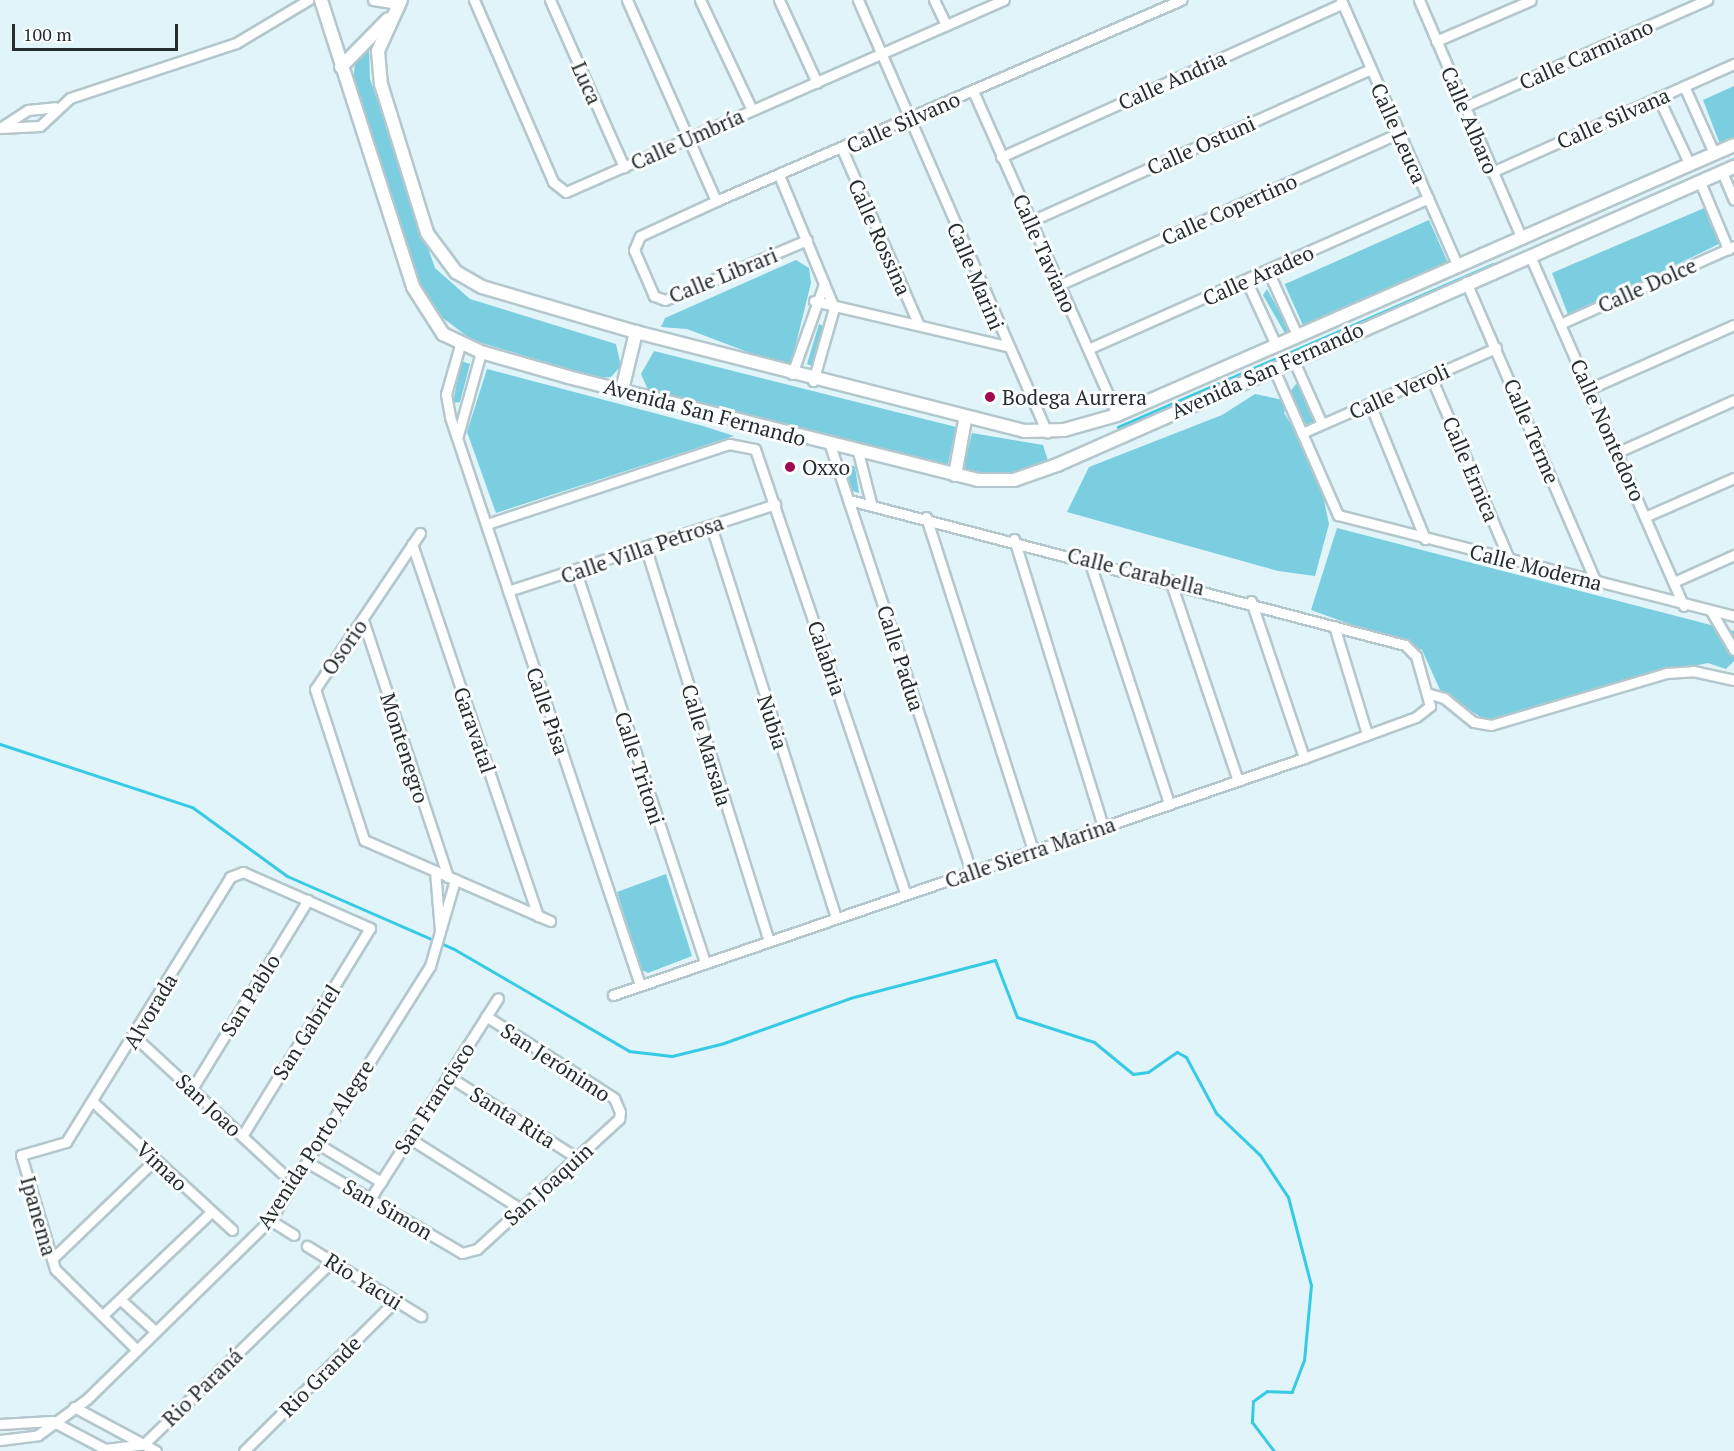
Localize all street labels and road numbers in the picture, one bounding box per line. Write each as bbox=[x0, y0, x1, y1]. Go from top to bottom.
street label: Calle Carmiano bbox=[1515, 13, 1657, 95]
street label: Calle Andria bbox=[1114, 45, 1230, 115]
street label: Luca bbox=[567, 58, 607, 108]
street label: Calle Albaro bbox=[1436, 62, 1504, 178]
street label: Calle Leuca bbox=[1366, 79, 1432, 187]
street label: Calle Silvana bbox=[1553, 82, 1673, 154]
street label: Calle Silvano bbox=[842, 86, 964, 158]
street label: Calle Umbría bbox=[627, 103, 747, 175]
street label: Calle Ostuni bbox=[1143, 110, 1259, 180]
street label: Calle Copertino bbox=[1157, 168, 1301, 250]
street label: Calle Rossina bbox=[843, 175, 917, 299]
street label: Calle Taviano bbox=[1008, 190, 1082, 316]
street label: Calle Marini bbox=[942, 218, 1010, 334]
street label: Calle Aradeo bbox=[1198, 239, 1318, 311]
street label: Calle Librari bbox=[665, 242, 781, 308]
street label: Calle Dolce bbox=[1594, 252, 1700, 318]
street label: Avenida San Fernando bbox=[1167, 316, 1367, 424]
street label: Calle Nontedoro bbox=[1565, 355, 1651, 505]
street label: Calle Veroli bbox=[1345, 358, 1453, 424]
street label: Avenida San Fernando bbox=[601, 373, 809, 451]
street label: Calle Terme bbox=[1499, 375, 1565, 487]
street label: Calle Ernica bbox=[1438, 413, 1504, 525]
street label: Calle Villa Petrosa bbox=[557, 509, 727, 589]
street label: Calle Moderna bbox=[1467, 538, 1605, 596]
street label: Calle Carabella bbox=[1065, 542, 1207, 600]
street label: Calle Padua bbox=[872, 602, 930, 714]
street label: Osorio bbox=[316, 614, 372, 680]
street label: Calabria bbox=[802, 617, 852, 699]
street label: Calle Pisa bbox=[521, 664, 575, 758]
street label: Calle Marsala bbox=[677, 681, 737, 809]
street label: Garavatal bbox=[448, 683, 502, 777]
street label: Montenegro bbox=[375, 690, 435, 806]
street label: Nubia bbox=[752, 692, 794, 752]
street label: Calle Tritoni bbox=[610, 708, 670, 828]
street label: Calle Sierra Marina bbox=[941, 811, 1119, 893]
street label: San Pablo bbox=[215, 949, 285, 1041]
street label: Alvorada bbox=[118, 969, 182, 1053]
street label: San Gabriel bbox=[267, 980, 345, 1084]
street label: San Jerónimo bbox=[497, 1017, 615, 1107]
street label: San Francisco bbox=[389, 1037, 479, 1159]
street label: Avenida Porto Alegre bbox=[251, 1055, 379, 1233]
street label: San Joao bbox=[171, 1068, 247, 1142]
street label: Santa Rita bbox=[466, 1081, 560, 1153]
street label: Vimao bbox=[131, 1136, 193, 1196]
street label: San Joaquin bbox=[498, 1137, 598, 1231]
street label: Ipanema bbox=[16, 1173, 62, 1259]
street label: San Simon bbox=[339, 1173, 437, 1245]
street label: Rio Yacui bbox=[320, 1247, 408, 1315]
street label: Rio Grande bbox=[274, 1330, 366, 1422]
street label: Rio Paraná bbox=[157, 1343, 247, 1431]

